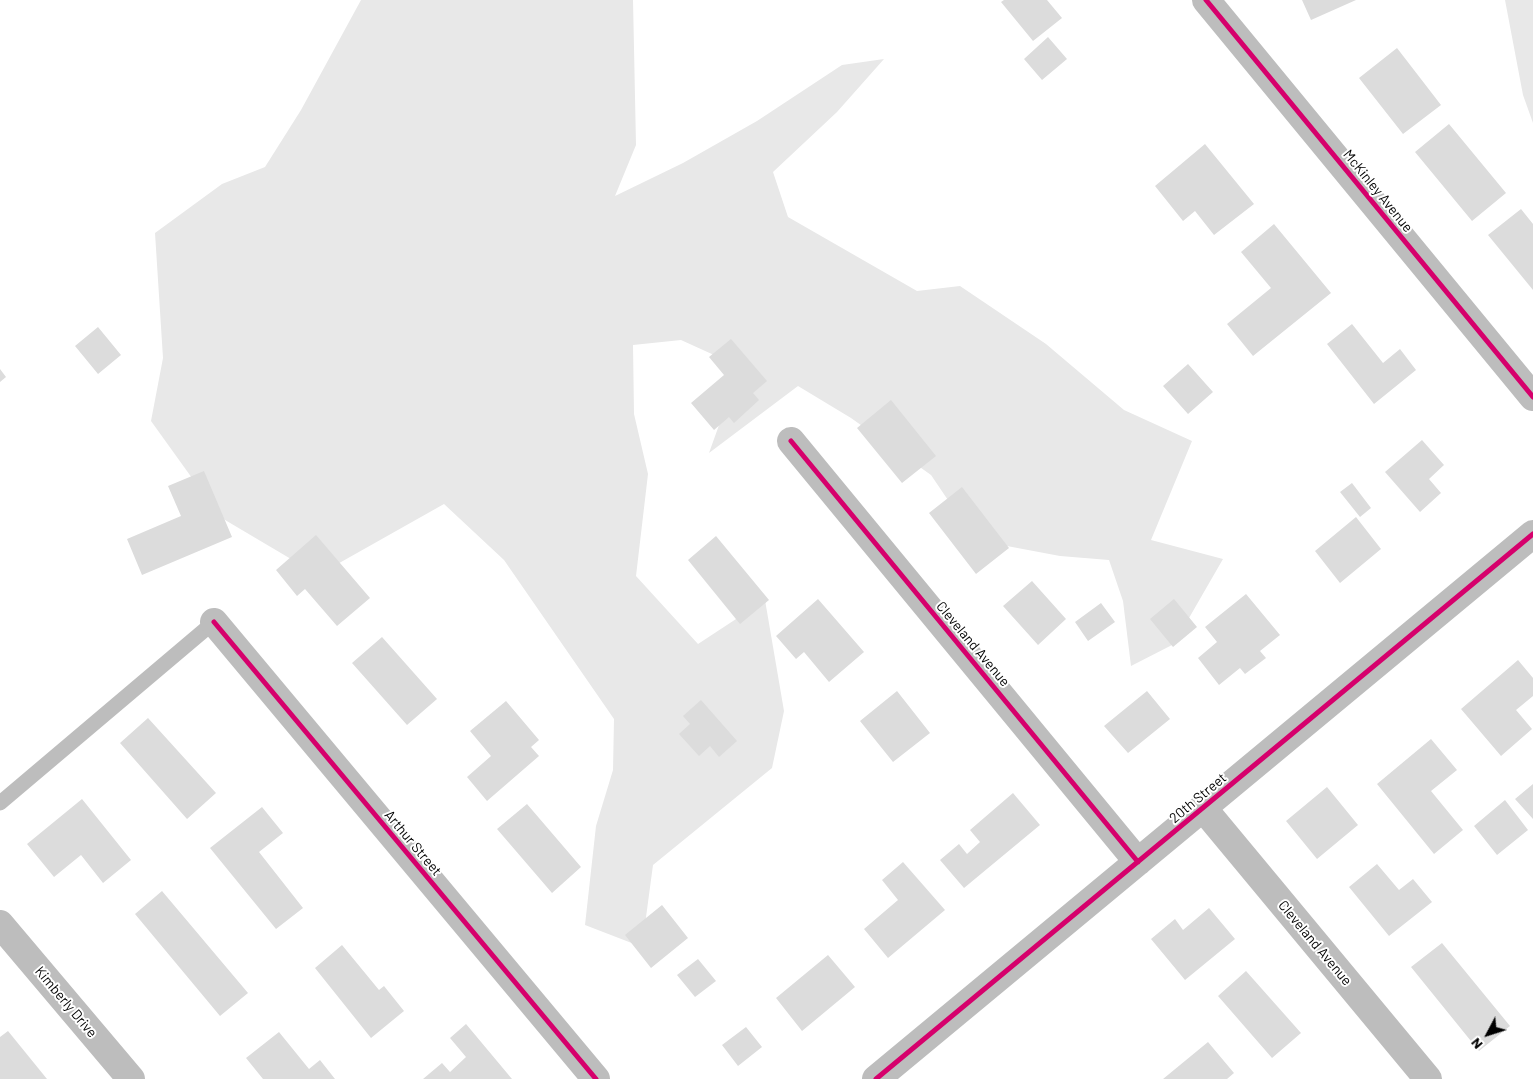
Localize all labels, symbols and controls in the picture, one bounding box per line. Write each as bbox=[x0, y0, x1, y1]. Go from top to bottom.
street label: McKinley Avenue bbox=[1340, 146, 1416, 236]
street label: Cleveland Avenue bbox=[933, 598, 1013, 690]
street label: 20th Street bbox=[1166, 769, 1230, 827]
street label: Arthur Street bbox=[381, 807, 445, 879]
street label: Cleveland Avenue bbox=[1275, 897, 1355, 989]
street label: Kimberly Drive bbox=[31, 963, 101, 1041]
north arrow bbox=[1463, 1009, 1513, 1059]
text: N bbox=[1467, 1035, 1486, 1053]

